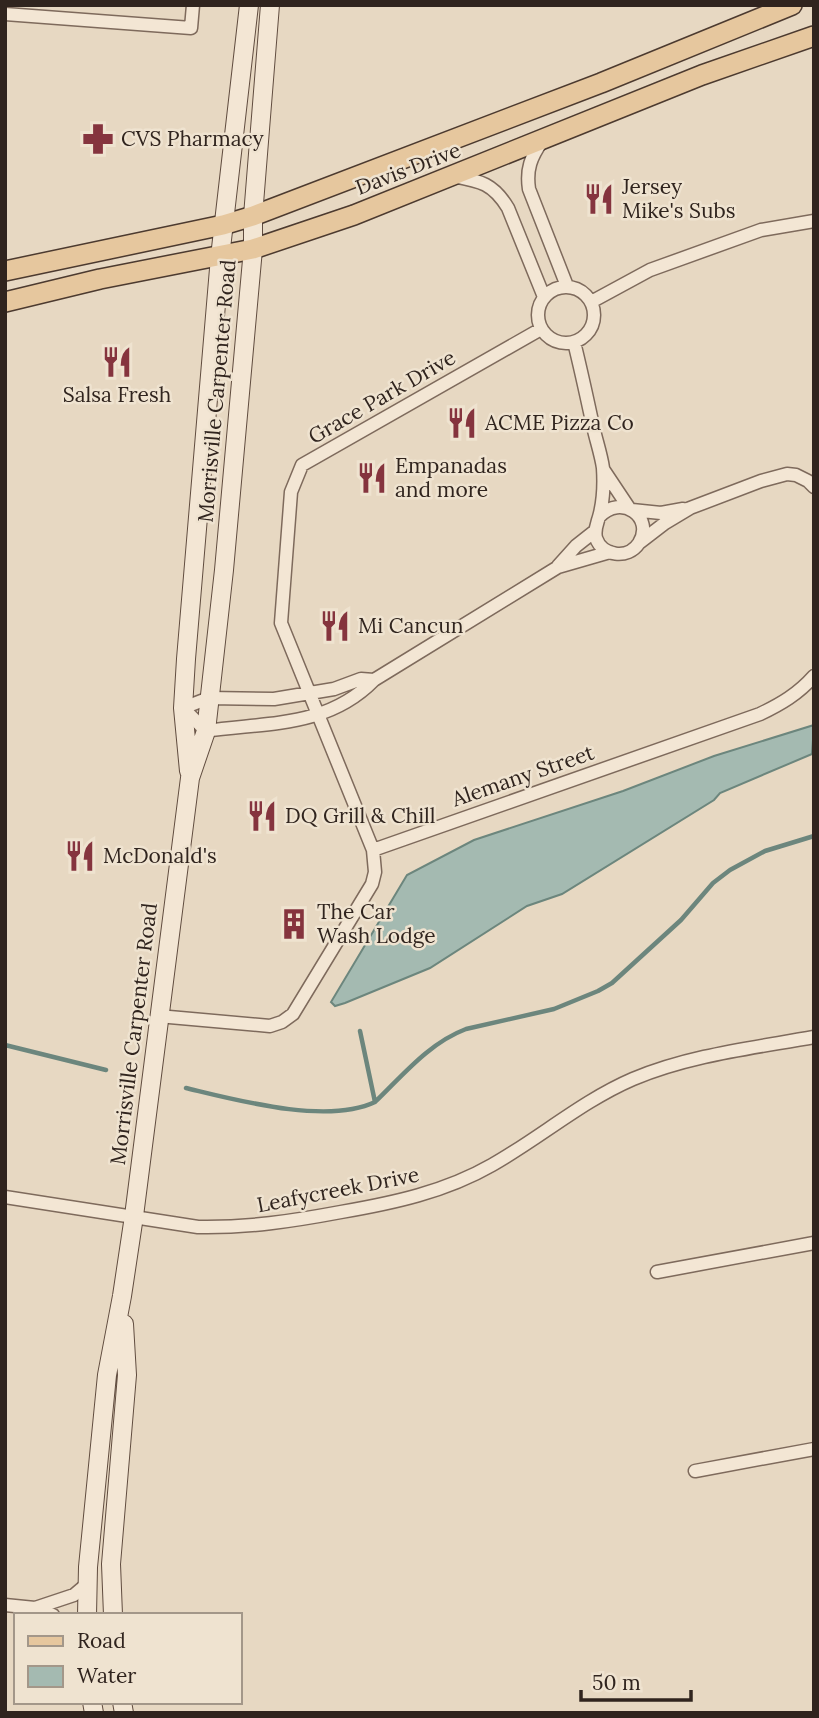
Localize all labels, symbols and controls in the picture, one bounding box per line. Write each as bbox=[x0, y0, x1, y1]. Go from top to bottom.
pharmacy icon: CVS Pharmacy bbox=[81, 122, 115, 156]
place label: CVS Pharmacy bbox=[121, 125, 264, 152]
street label: Davis Drive bbox=[351, 136, 464, 201]
place label: Jersey Mike's Subs bbox=[621, 173, 735, 224]
restaurant icon: Jersey Mike's Subs bbox=[582, 182, 616, 216]
street label: Morrisville Carpenter Road bbox=[192, 258, 241, 524]
street label: Grace Park Drive bbox=[303, 344, 460, 450]
restaurant icon: Salsa Fresh bbox=[100, 345, 134, 379]
place label: Salsa Fresh bbox=[63, 381, 171, 408]
restaurant icon: ACME Pizza Co bbox=[445, 406, 479, 440]
place label: ACME Pizza Co bbox=[484, 409, 634, 436]
place label: Empanadas and more bbox=[395, 452, 507, 503]
restaurant icon: Empanadas and more bbox=[355, 461, 389, 495]
restaurant icon: Mi Cancun bbox=[318, 609, 352, 643]
place label: Mi Cancun bbox=[358, 612, 464, 639]
street label: Alemany Street bbox=[447, 738, 598, 813]
restaurant icon: DQ Grill & Chill bbox=[245, 799, 279, 833]
place label: DQ Grill & Chill bbox=[285, 802, 436, 829]
restaurant icon: McDonald's bbox=[63, 839, 97, 873]
place label: McDonald's bbox=[103, 842, 217, 869]
place label: The Car Wash Lodge bbox=[317, 898, 436, 949]
street label: Morrisville Carpenter Road bbox=[104, 901, 163, 1167]
building icon: The Car Wash Lodge bbox=[277, 907, 311, 941]
street label: Leafycreek Drive bbox=[255, 1161, 421, 1218]
legend bbox=[14, 1613, 242, 1704]
text: Road bbox=[77, 1627, 126, 1654]
scale bar bbox=[581, 1658, 691, 1702]
text: Water bbox=[77, 1662, 136, 1689]
text: 50 m bbox=[592, 1669, 641, 1696]

